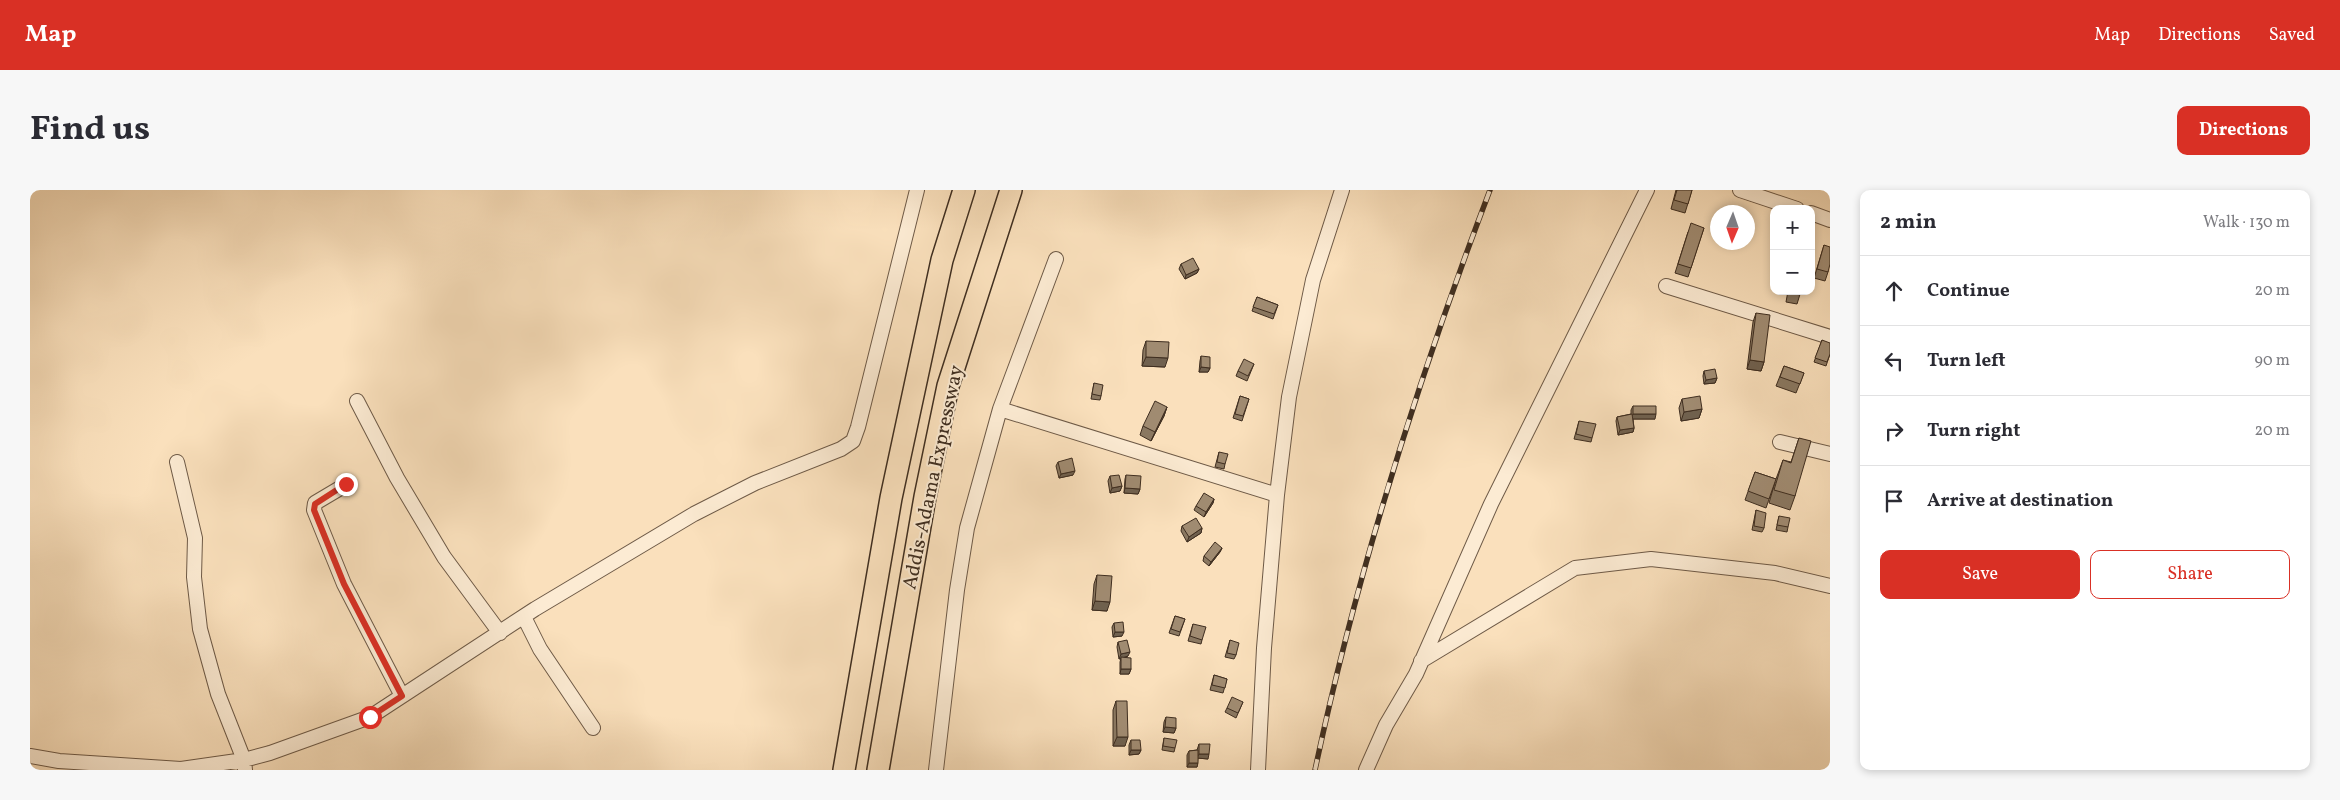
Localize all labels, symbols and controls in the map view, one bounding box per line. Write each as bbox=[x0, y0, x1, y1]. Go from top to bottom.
text: Map bbox=[25, 18, 76, 52]
text: Map bbox=[2094, 23, 2130, 48]
text: Directions bbox=[2158, 23, 2241, 48]
text: Saved bbox=[2269, 23, 2315, 48]
text: Find us bbox=[30, 106, 150, 154]
button: Directions bbox=[2177, 106, 2310, 155]
north arrow bbox=[1710, 205, 1755, 250]
map controls bbox=[1770, 205, 1815, 295]
button: + bbox=[1770, 205, 1815, 250]
text: 2 min bbox=[1880, 208, 1937, 237]
text: Walk · 130 m bbox=[2203, 212, 2290, 234]
button: − bbox=[1770, 250, 1815, 295]
icon: ahead bbox=[1880, 277, 1908, 305]
text: Continue bbox=[1927, 278, 2010, 304]
text: 20 m bbox=[2255, 280, 2290, 302]
icon: left bbox=[1880, 347, 1908, 375]
text: Turn left bbox=[1927, 348, 2006, 374]
text: 90 m bbox=[2254, 350, 2290, 372]
street label: Addis-Adama Expressway bbox=[896, 362, 971, 592]
icon: right bbox=[1880, 417, 1908, 445]
text: Turn right bbox=[1927, 418, 2020, 444]
text: 20 m bbox=[2255, 420, 2290, 442]
route end bbox=[335, 473, 358, 496]
icon: arrive bbox=[1880, 487, 1908, 515]
text: Arrive at destination bbox=[1927, 488, 2113, 514]
button: Save bbox=[1880, 550, 2080, 599]
button: Share bbox=[2090, 550, 2290, 599]
route start bbox=[359, 706, 382, 729]

